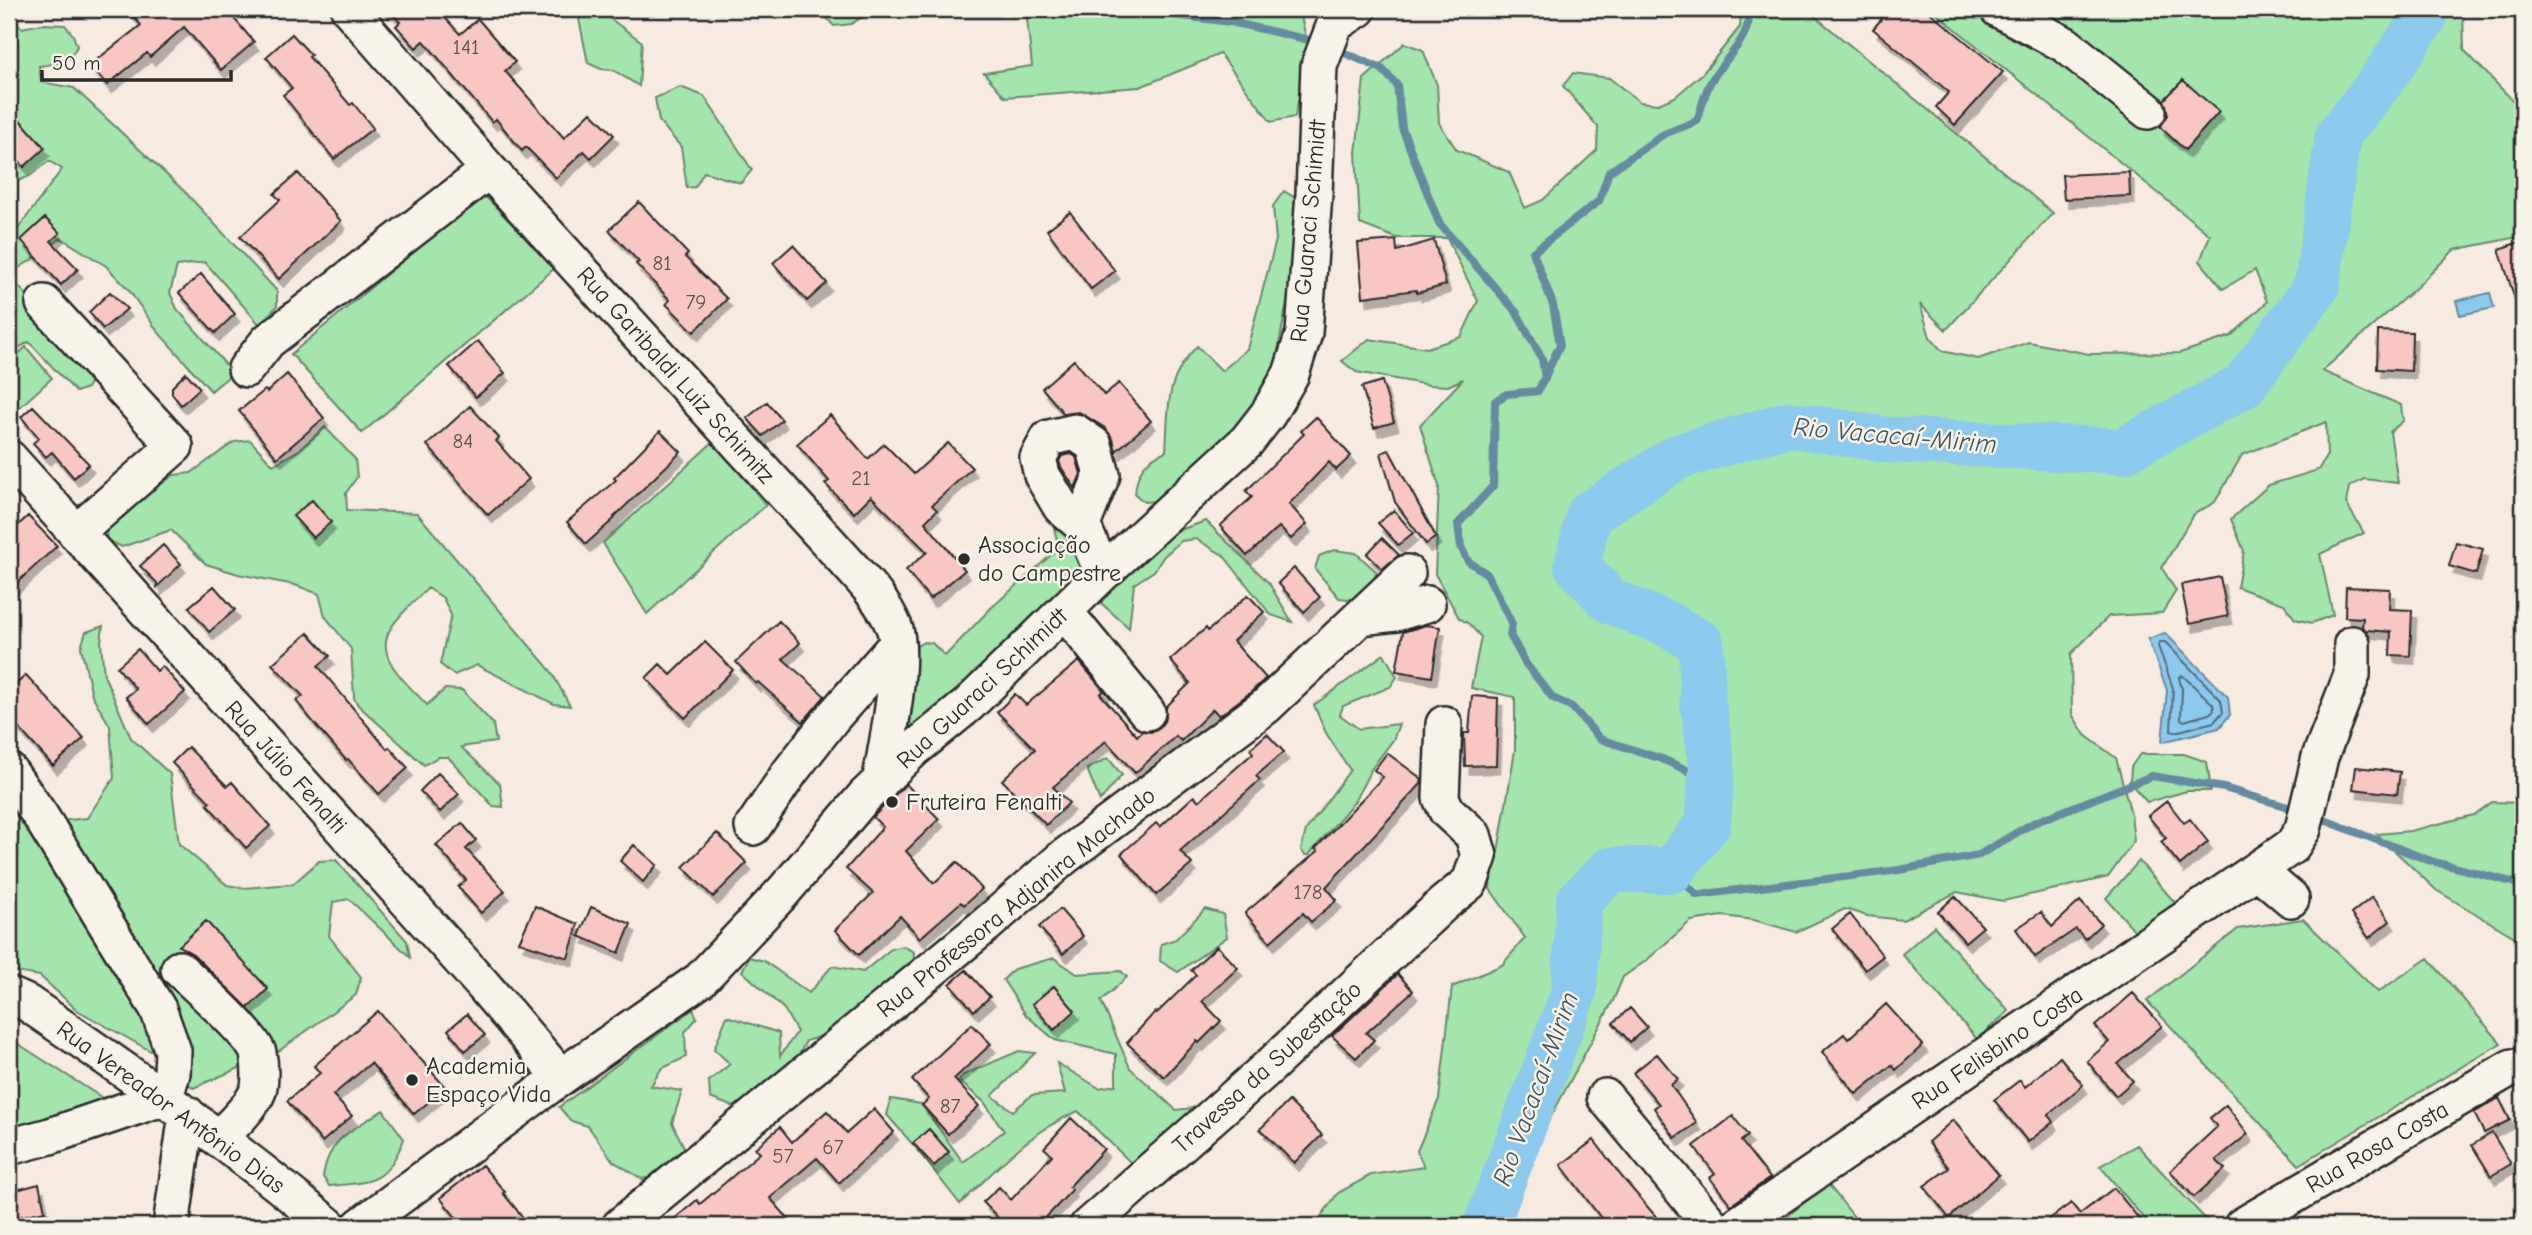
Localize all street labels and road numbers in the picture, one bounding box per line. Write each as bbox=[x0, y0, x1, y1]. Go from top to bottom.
street label: Rua Guaraci Schimidt bbox=[1284, 117, 1332, 343]
street label: Rua Garibaldi Luiz Schimitz bbox=[571, 261, 781, 489]
street label: Rua Guaraci Schimidt bbox=[891, 601, 1074, 774]
street label: Rua Júlio Fenalti bbox=[219, 695, 353, 839]
street label: Rua Professora Adjanira Machado bbox=[871, 781, 1161, 1023]
street label: Travessa da Subestação bbox=[1167, 975, 1367, 1159]
street label: Rua Felisbino Costa bbox=[1906, 980, 2088, 1116]
street label: Rua Vereador Antônio Dias bbox=[51, 1015, 291, 1199]
street label: Rua Rosa Costa bbox=[2301, 1095, 2453, 1199]

